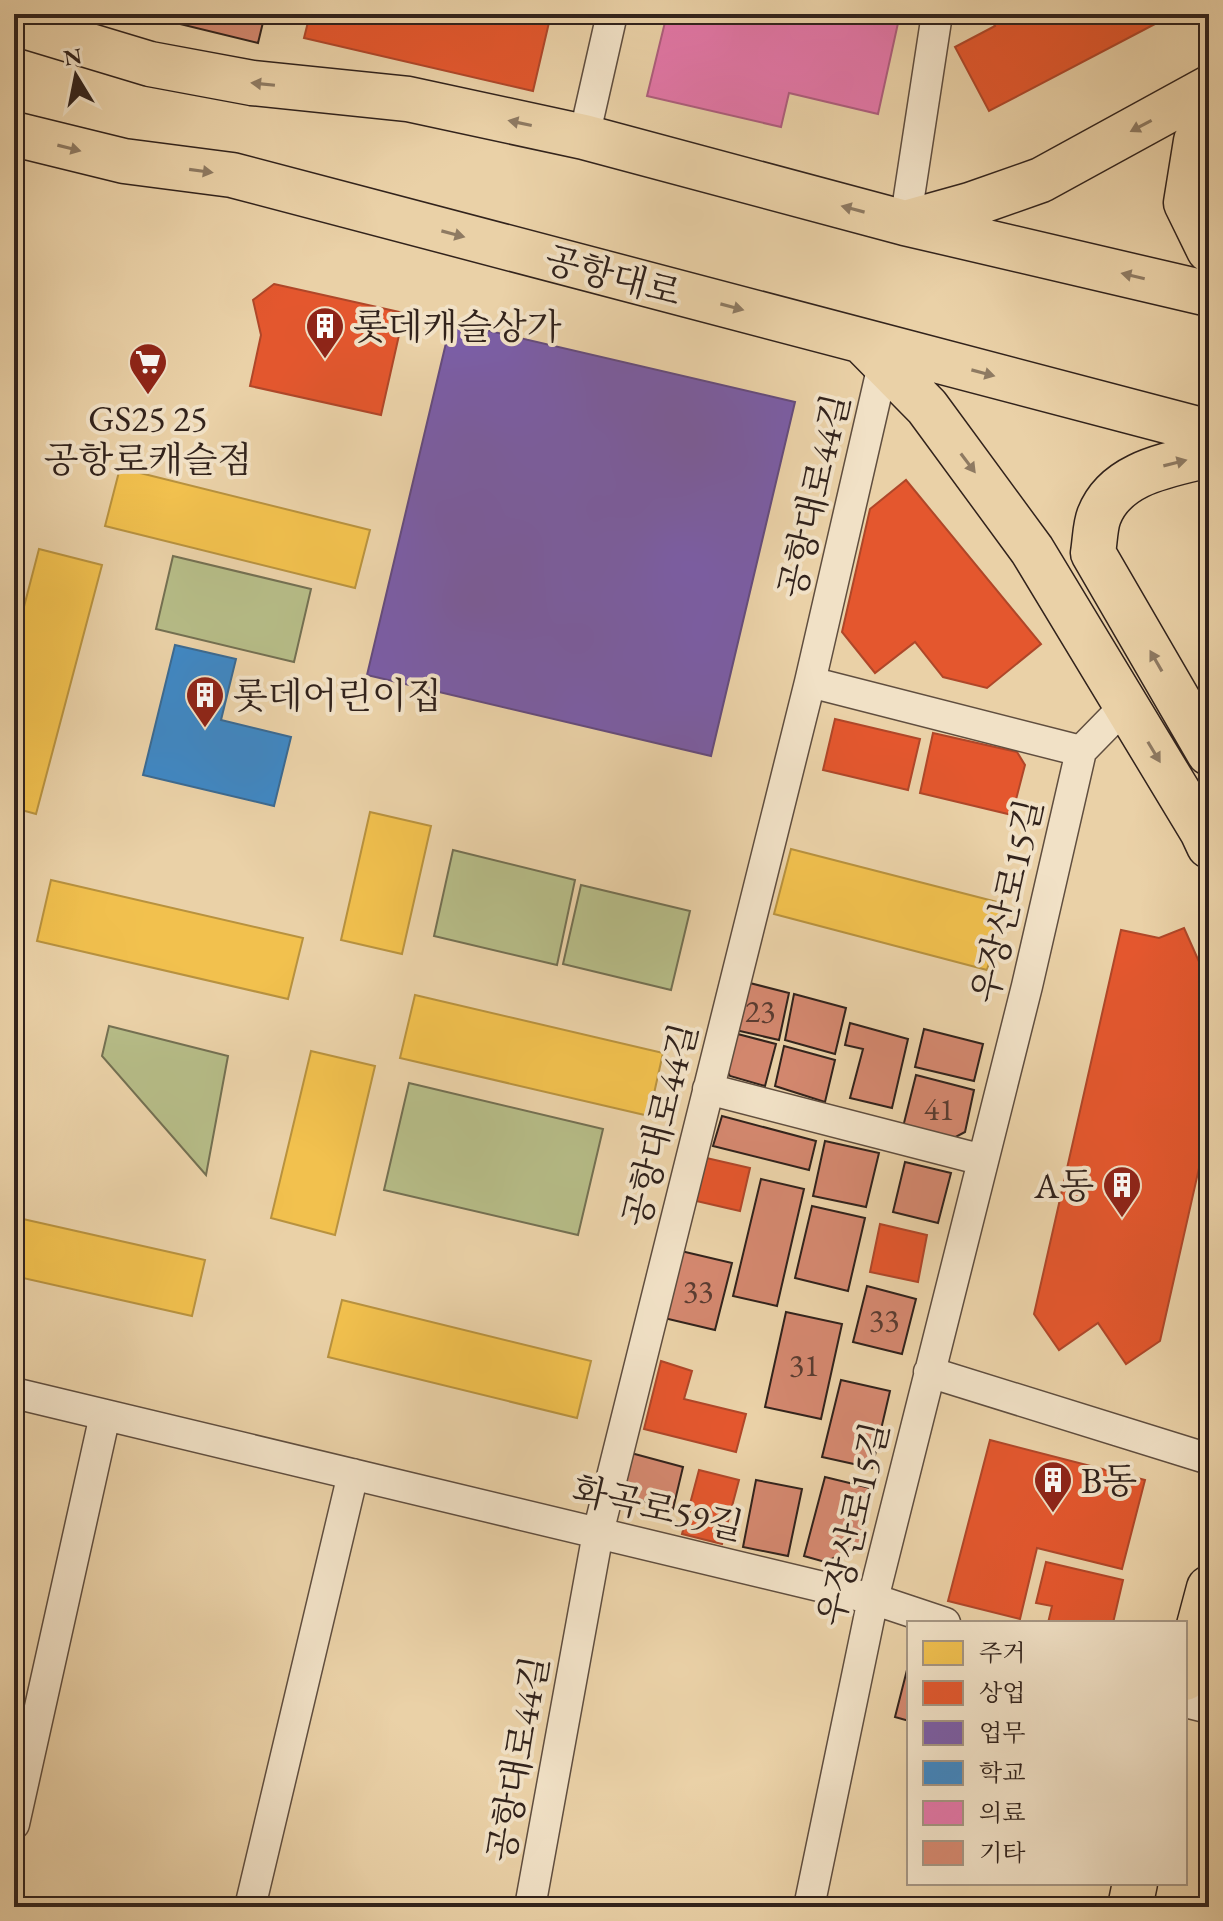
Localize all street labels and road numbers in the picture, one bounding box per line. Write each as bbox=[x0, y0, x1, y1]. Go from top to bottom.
street label: 공항대로 bbox=[540, 235, 686, 317]
street label: 공항대로44길 bbox=[768, 389, 860, 603]
street label: 우장산로15길 bbox=[961, 794, 1053, 1008]
street label: 공항대로44길 bbox=[612, 1018, 708, 1232]
street label: 우장산로15길 bbox=[807, 1417, 899, 1631]
street label: 화곡로59길 bbox=[568, 1466, 748, 1550]
street label: 공항대로44길 bbox=[477, 1652, 559, 1866]

